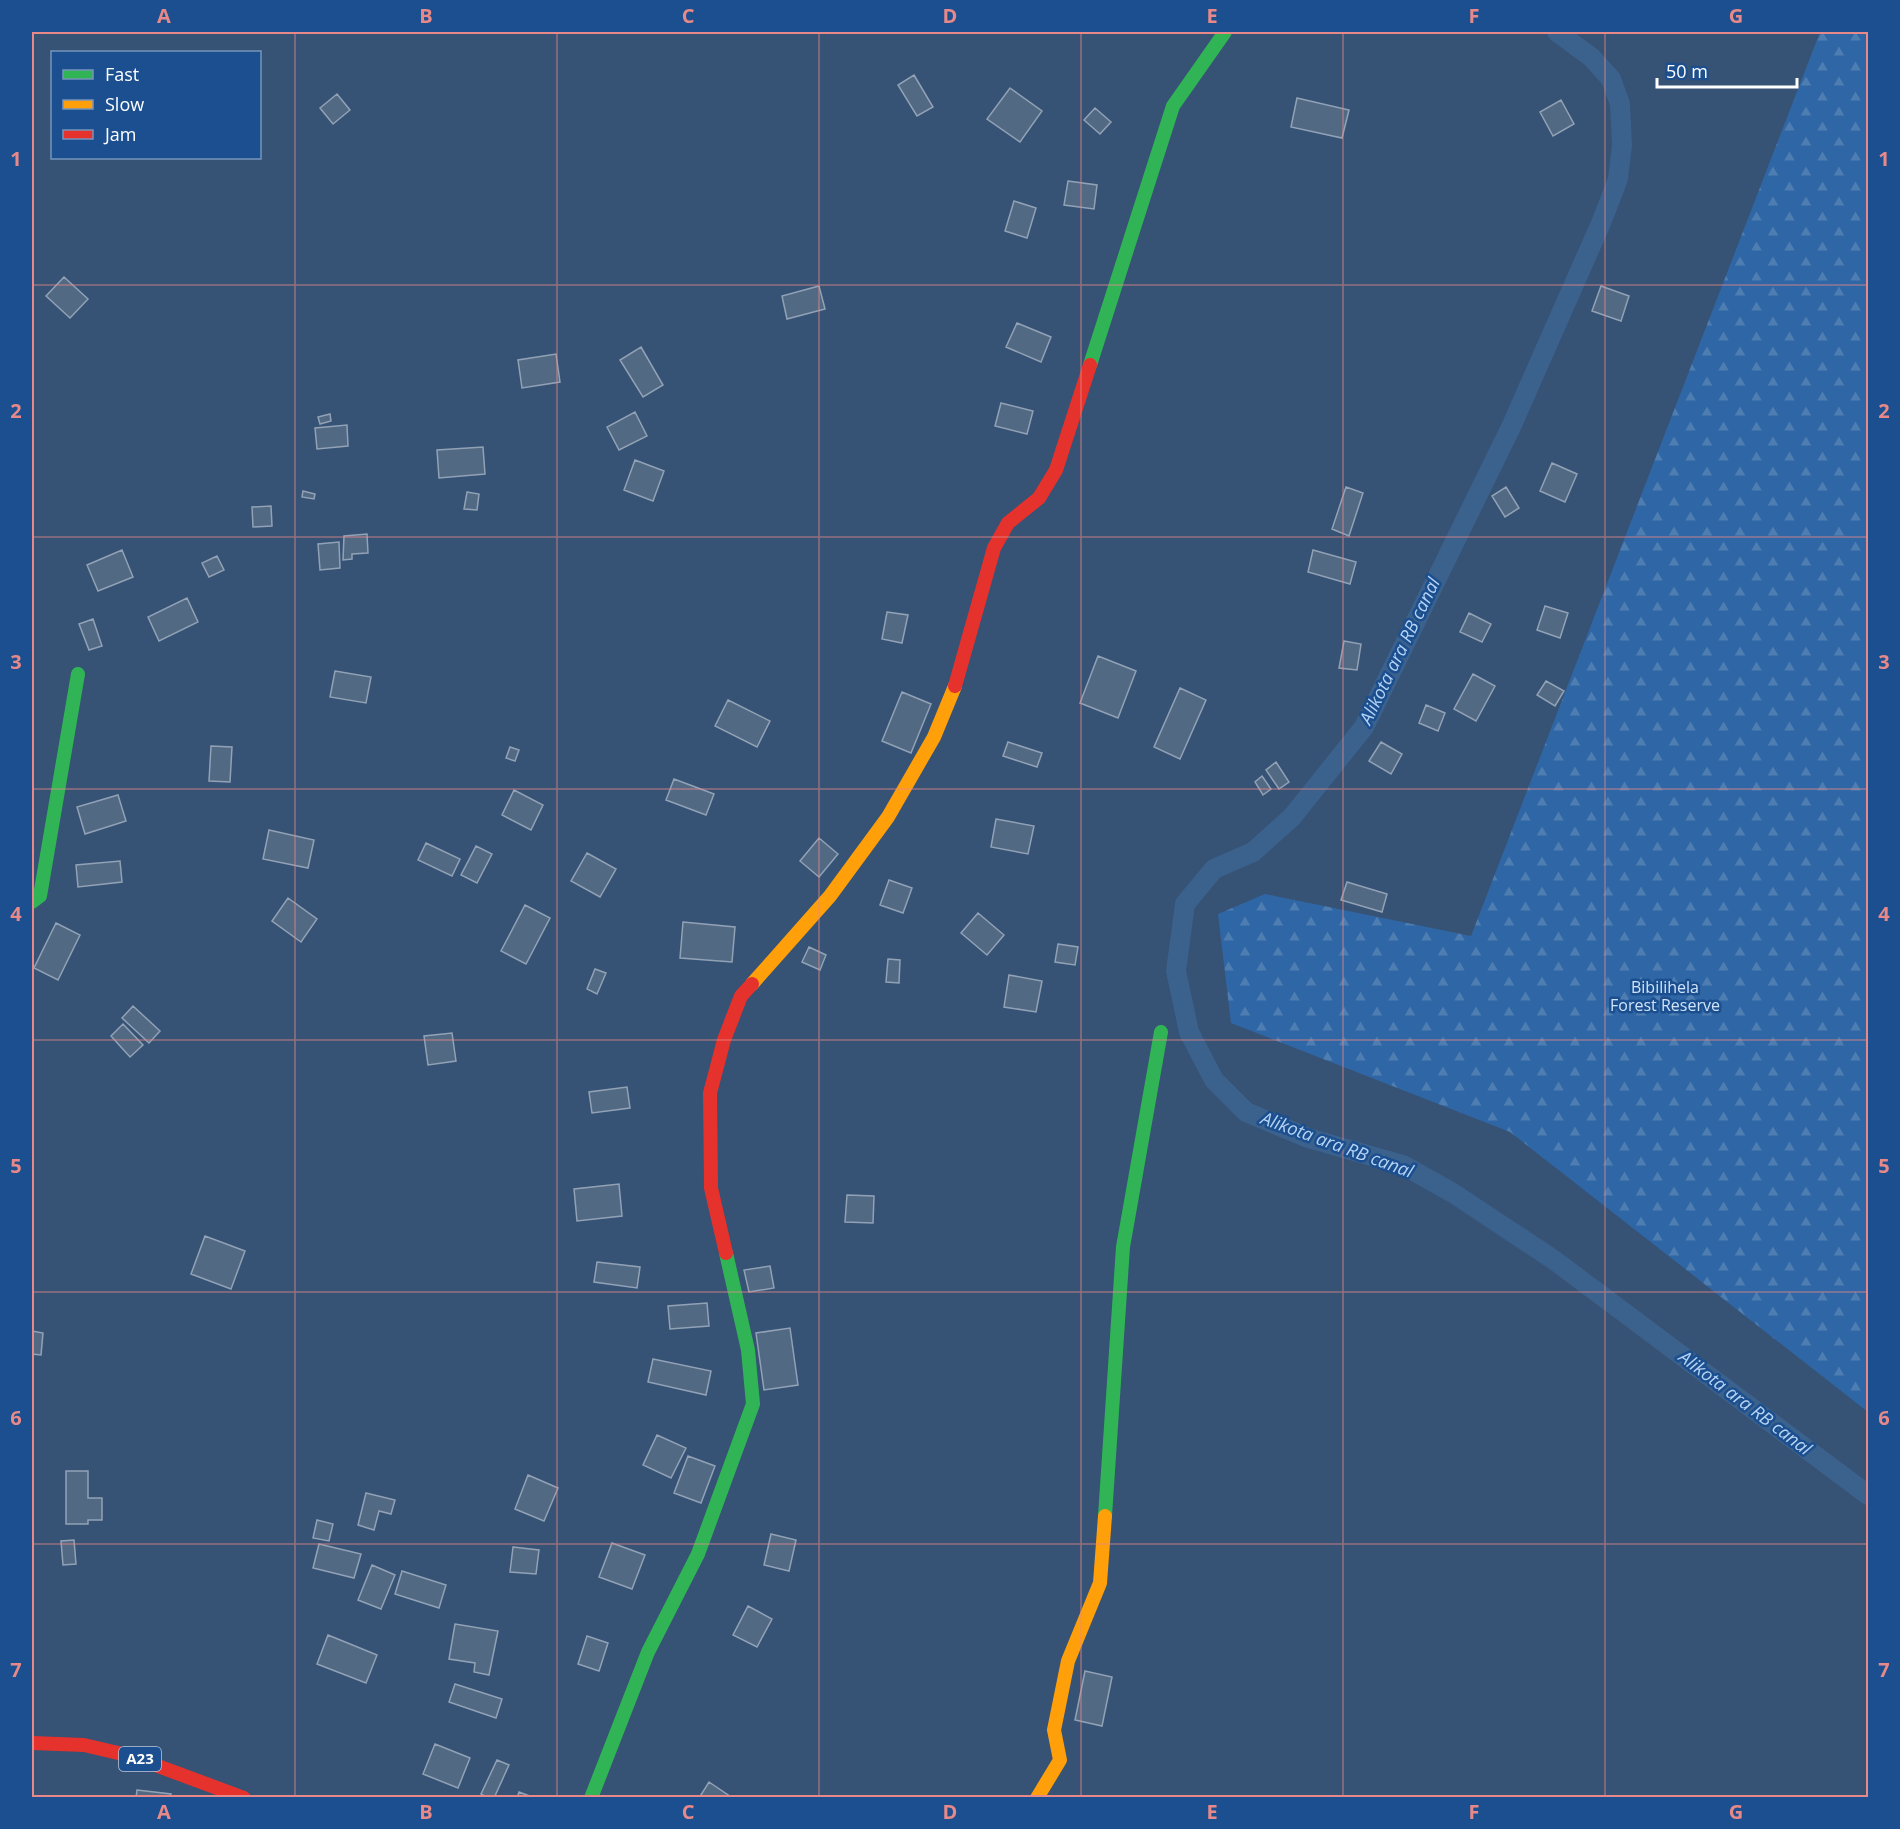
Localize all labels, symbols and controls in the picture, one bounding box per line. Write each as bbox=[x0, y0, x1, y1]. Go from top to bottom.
text: A bbox=[157, 2, 171, 29]
text: B bbox=[419, 2, 433, 29]
text: C bbox=[682, 2, 695, 29]
text: D bbox=[943, 2, 957, 29]
text: E bbox=[1206, 2, 1218, 29]
text: F bbox=[1469, 2, 1479, 29]
text: G bbox=[1729, 2, 1743, 29]
legend bbox=[51, 51, 261, 159]
scale bar bbox=[1657, 51, 1796, 89]
text: 50 m bbox=[1666, 59, 1708, 83]
text: Fast bbox=[105, 62, 139, 86]
text: Slow bbox=[105, 92, 144, 116]
text: Jam bbox=[103, 122, 137, 146]
text: 1 bbox=[10, 145, 22, 172]
text: 1 bbox=[1878, 145, 1890, 172]
text: 2 bbox=[10, 397, 22, 424]
text: 2 bbox=[1878, 397, 1890, 424]
water label: Alikota ara RB canal bbox=[1352, 573, 1445, 730]
text: 3 bbox=[10, 648, 22, 675]
text: 3 bbox=[1878, 648, 1890, 675]
text: 4 bbox=[10, 900, 22, 927]
text: 4 bbox=[1878, 900, 1890, 927]
park label: Bibilihela Forest Reserve bbox=[1610, 976, 1720, 1016]
water label: Alikota ara RB canal bbox=[1256, 1105, 1417, 1183]
text: 5 bbox=[10, 1152, 22, 1179]
text: 5 bbox=[1878, 1152, 1890, 1179]
water label: Alikota ara RB canal bbox=[1673, 1343, 1817, 1460]
text: 6 bbox=[10, 1404, 22, 1431]
text: 6 bbox=[1878, 1404, 1890, 1431]
text: 7 bbox=[10, 1656, 22, 1683]
text: 7 bbox=[1878, 1656, 1890, 1683]
road number: A23 bbox=[119, 1747, 161, 1771]
text: A bbox=[157, 1798, 171, 1825]
text: B bbox=[419, 1798, 433, 1825]
text: C bbox=[682, 1798, 695, 1825]
text: D bbox=[943, 1798, 957, 1825]
text: E bbox=[1206, 1798, 1218, 1825]
text: F bbox=[1469, 1798, 1479, 1825]
text: G bbox=[1729, 1798, 1743, 1825]

